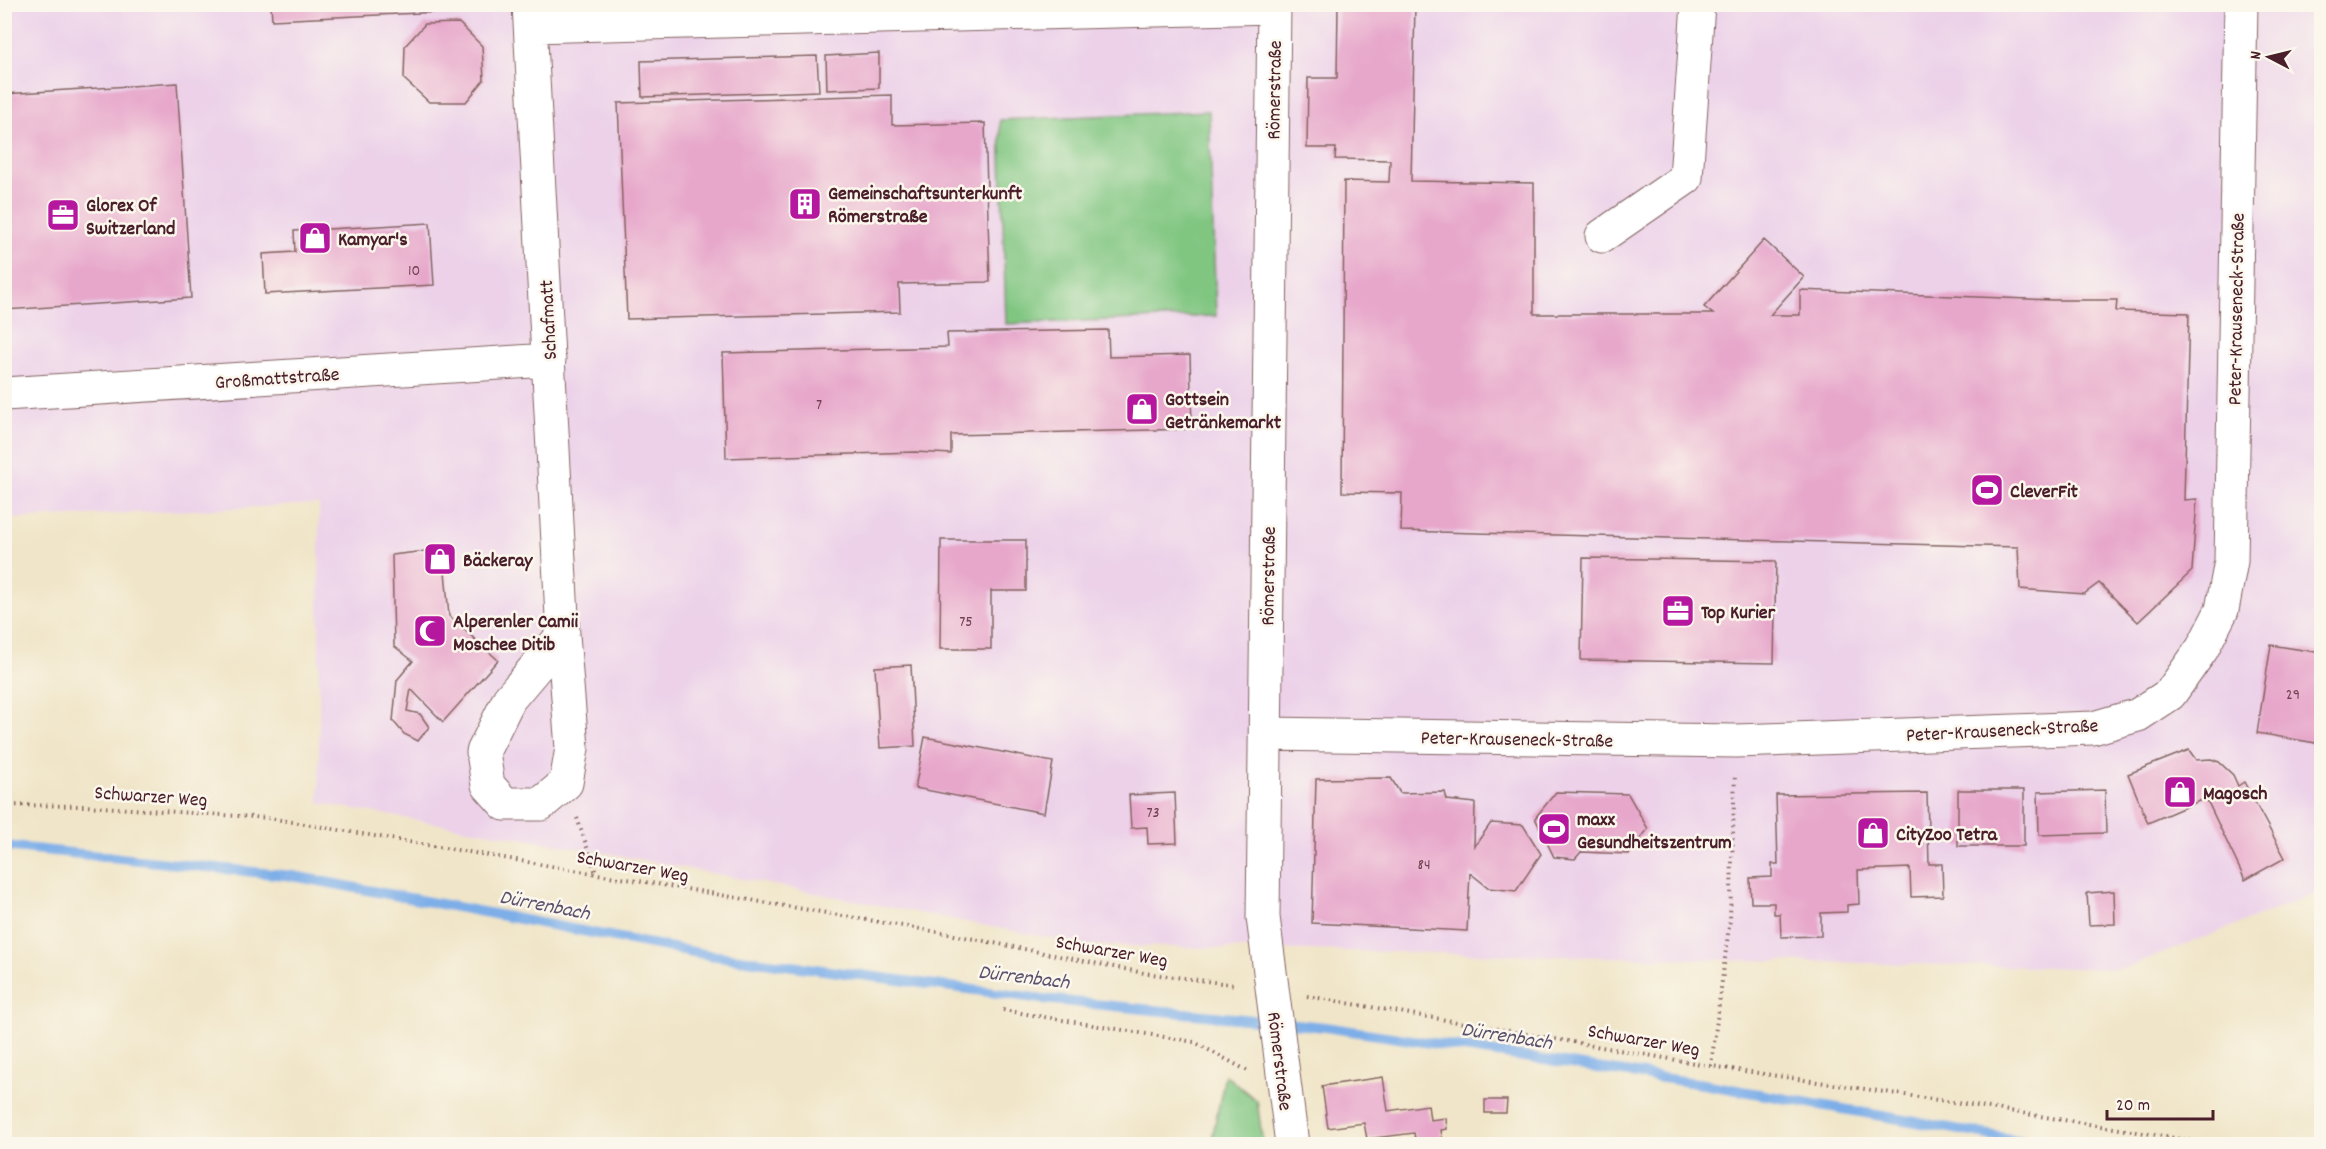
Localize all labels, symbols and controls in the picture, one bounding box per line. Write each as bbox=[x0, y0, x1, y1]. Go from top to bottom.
north arrow bbox=[2239, 27, 2299, 87]
street label: Römerstraße bbox=[1261, 40, 1291, 140]
text: N bbox=[2245, 50, 2269, 61]
place label: Gemeinschaftsunterkunft Römerstraße bbox=[828, 181, 1023, 232]
building icon: Gemeinschaftsunterkunft Römerstraße bbox=[787, 186, 823, 222]
place label: Glorex Of Switzerland bbox=[86, 193, 175, 244]
office icon: Glorex Of Switzerland bbox=[45, 197, 81, 233]
street label: Peter-Krauseneck-Straße bbox=[2222, 212, 2254, 406]
shop icon: Kamyar's bbox=[297, 220, 333, 256]
place label: Kamyar's bbox=[338, 227, 408, 255]
house number: 10 bbox=[408, 260, 420, 283]
street label: Schafmatt bbox=[534, 279, 566, 361]
street label: Großmattstraße bbox=[214, 362, 341, 398]
place label: Gottsein Getränkemarkt bbox=[1165, 387, 1282, 438]
shop icon: Gottsein Getränkemarkt bbox=[1124, 391, 1160, 427]
house number: 7 bbox=[816, 394, 822, 417]
sports icon: CleverFit bbox=[1969, 472, 2005, 508]
place label: CleverFit bbox=[2010, 479, 2079, 507]
street label: Römerstraße bbox=[1255, 526, 1285, 626]
shop icon: Bäckeray bbox=[422, 541, 458, 577]
place label: Bäckeray bbox=[463, 548, 533, 576]
office icon: Top Kurier bbox=[1660, 593, 1696, 629]
place label: Top Kurier bbox=[1701, 600, 1776, 628]
place label: Alperenler Camii Moschee Ditib bbox=[453, 609, 578, 660]
house number: 75 bbox=[959, 611, 973, 634]
mosque icon: Alperenler Camii Moschee Ditib bbox=[412, 613, 448, 649]
house number: 29 bbox=[2286, 684, 2300, 707]
street label: Peter-Krauseneck-Straße bbox=[1905, 713, 2099, 751]
street label: Peter-Krauseneck-Straße bbox=[1420, 725, 1614, 757]
shop icon: Magosch bbox=[2162, 774, 2198, 810]
street label: Schwarzer Weg bbox=[93, 780, 208, 816]
place label: Magosch bbox=[2203, 781, 2267, 809]
house number: 73 bbox=[1146, 802, 1160, 825]
place label: maxx Gesundheitszentrum bbox=[1577, 807, 1732, 858]
sports icon: maxx Gesundheitszentrum bbox=[1536, 811, 1572, 847]
shop icon: CityZoo Tetra bbox=[1855, 815, 1891, 851]
place label: CityZoo Tetra bbox=[1896, 822, 1998, 850]
street label: Schwarzer Weg bbox=[574, 844, 691, 892]
house number: 84 bbox=[1417, 854, 1431, 877]
water label: Dürrenbach bbox=[497, 883, 594, 931]
street label: Schwarzer Weg bbox=[1053, 929, 1170, 977]
water label: Dürrenbach bbox=[976, 959, 1072, 1000]
street label: Römerstraße bbox=[1258, 1010, 1298, 1113]
water label: Dürrenbach bbox=[1459, 1016, 1555, 1060]
street label: Schwarzer Weg bbox=[1585, 1018, 1702, 1066]
scale bar bbox=[2107, 1083, 2214, 1121]
text: 20 m bbox=[2116, 1094, 2150, 1119]

